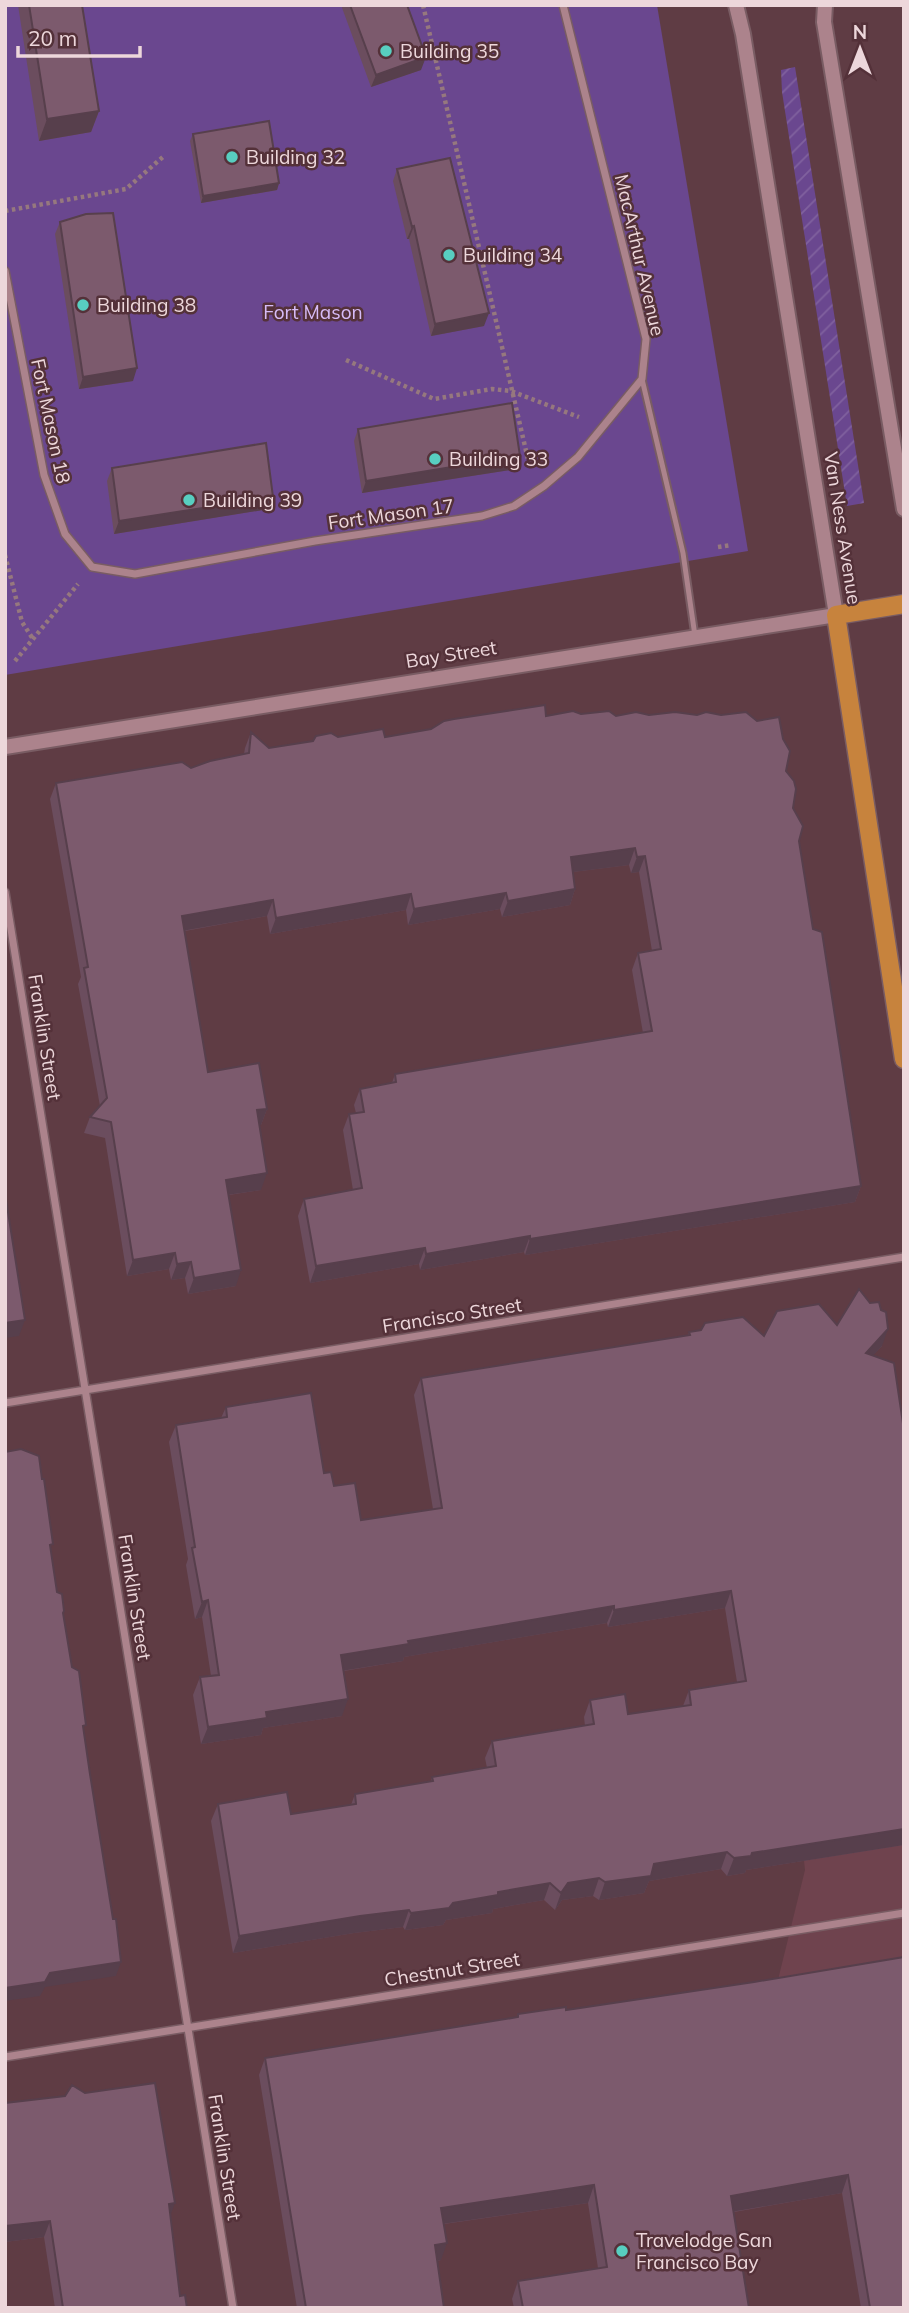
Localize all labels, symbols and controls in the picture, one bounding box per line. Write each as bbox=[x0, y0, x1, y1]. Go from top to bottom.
scale bar bbox=[18, 14, 140, 58]
north arrow bbox=[825, 14, 895, 84]
text: N bbox=[853, 20, 867, 44]
text: 20 m bbox=[28, 25, 77, 51]
place label: Building 35 bbox=[400, 39, 499, 63]
marker: Building 35 bbox=[378, 43, 394, 59]
place label: Building 32 bbox=[246, 145, 345, 169]
marker: Building 32 bbox=[224, 149, 240, 165]
street label: MacArthur Avenue bbox=[610, 172, 670, 338]
place label: Building 34 bbox=[463, 243, 562, 267]
marker: Building 34 bbox=[441, 247, 457, 263]
place label: Building 38 bbox=[97, 293, 196, 317]
marker: Building 38 bbox=[75, 297, 91, 313]
park label: Fort Mason bbox=[263, 300, 363, 324]
street label: Fort Mason 18 bbox=[26, 356, 76, 486]
place label: Building 33 bbox=[449, 447, 548, 471]
street label: Van Ness Avenue bbox=[819, 450, 867, 606]
marker: Building 33 bbox=[427, 451, 443, 467]
place label: Building 39 bbox=[203, 488, 302, 512]
marker: Building 39 bbox=[181, 492, 197, 508]
street label: Fort Mason 17 bbox=[326, 493, 456, 535]
street label: Bay Street bbox=[404, 635, 499, 673]
street label: Franklin Street bbox=[23, 972, 67, 1102]
street label: Francisco Street bbox=[381, 1292, 524, 1338]
street label: Franklin Street bbox=[113, 1532, 157, 1662]
street label: Chestnut Street bbox=[383, 1946, 522, 1992]
street label: Franklin Street bbox=[203, 2092, 247, 2222]
place label: Travelodge San Francisco Bay bbox=[636, 2228, 772, 2274]
marker: Travelodge San Francisco Bay bbox=[614, 2243, 630, 2259]

